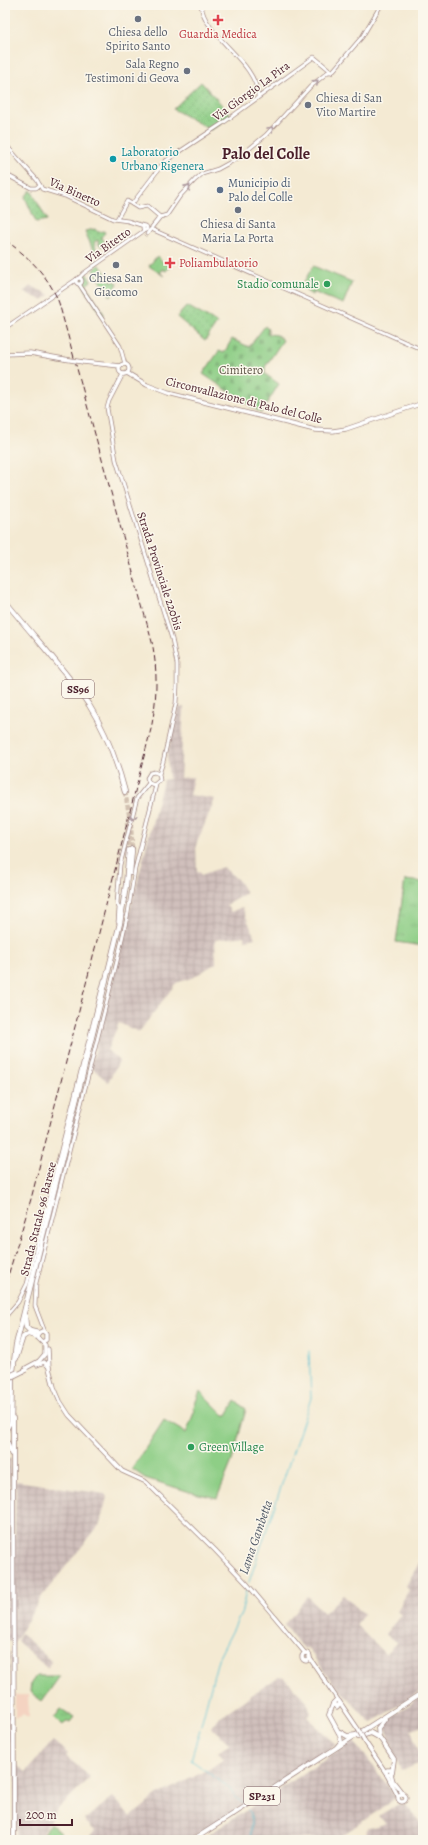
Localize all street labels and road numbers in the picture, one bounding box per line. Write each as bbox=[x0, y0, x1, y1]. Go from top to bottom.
street label: Via Giorgio La Pira bbox=[208, 57, 293, 125]
street label: Via Binetto bbox=[46, 173, 103, 210]
street label: Via Bitetto bbox=[81, 224, 134, 267]
street label: Circonvallazione di Palo del Colle bbox=[164, 373, 324, 427]
street label: Strada Provinciale 220bis bbox=[133, 510, 187, 632]
road number: SS96 bbox=[62, 680, 94, 698]
street label: Strada Statale 96 Barese bbox=[16, 1160, 60, 1278]
road number: SP231 bbox=[244, 1787, 280, 1805]

